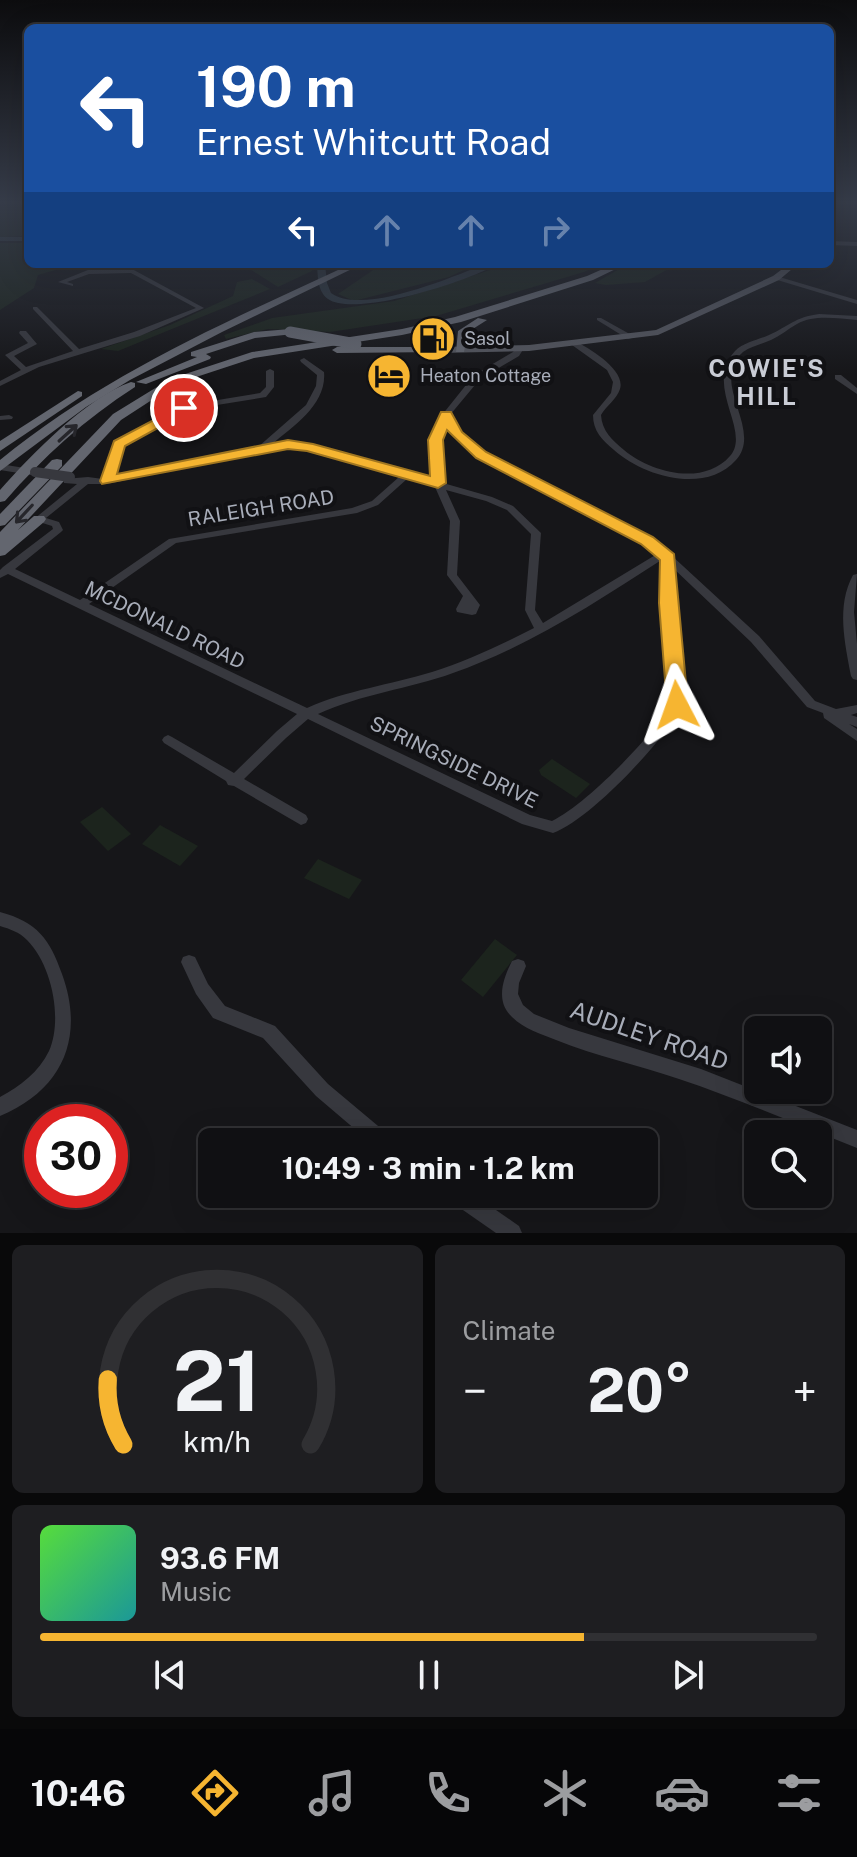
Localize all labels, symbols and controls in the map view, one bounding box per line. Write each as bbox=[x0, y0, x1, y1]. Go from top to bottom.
text: 190 m bbox=[196, 54, 356, 120]
icon: left bbox=[64, 56, 168, 160]
text: Ernest Whitcutt Road bbox=[196, 121, 551, 163]
icon: left bbox=[281, 208, 325, 252]
icon: ahead bbox=[365, 208, 409, 252]
icon: ahead bbox=[449, 208, 493, 252]
icon: right bbox=[533, 208, 577, 252]
fuel station icon: Sasol bbox=[409, 315, 457, 363]
place label: Sasol bbox=[464, 328, 511, 349]
hotel icon: Heaton Cottage bbox=[365, 352, 413, 400]
district label: COWIE'S HILL bbox=[708, 354, 826, 410]
place label: Heaton Cottage bbox=[420, 365, 551, 386]
pin bbox=[150, 374, 218, 442]
icon: arrive bbox=[162, 386, 206, 430]
one-way arrow bbox=[57, 424, 77, 442]
street label: RALEIGH ROAD bbox=[186, 485, 336, 531]
one-way arrow bbox=[16, 503, 34, 523]
street label: MCDONALD ROAD bbox=[81, 576, 249, 674]
position arrow bbox=[635, 663, 719, 747]
street label: SPRINGSIDE DRIVE bbox=[366, 711, 542, 813]
street label: AUDLEY ROAD bbox=[567, 995, 732, 1075]
map controls bbox=[744, 1016, 832, 1208]
button: sound bbox=[744, 1016, 832, 1104]
speed limit sign: 30 bbox=[24, 1104, 128, 1208]
button: search bbox=[744, 1120, 832, 1208]
text: 10:49 · 3 min · 1.2 km bbox=[281, 1150, 575, 1186]
text: Climate bbox=[463, 1315, 556, 1346]
text: 21 bbox=[173, 1332, 261, 1430]
text: 20° bbox=[587, 1355, 692, 1426]
text: − bbox=[463, 1365, 487, 1417]
text: + bbox=[793, 1365, 817, 1417]
text: km/h bbox=[184, 1425, 251, 1458]
text: 93.6 FM bbox=[160, 1540, 280, 1576]
text: Music bbox=[160, 1576, 232, 1607]
icon: previous bbox=[148, 1653, 192, 1697]
icon: pause bbox=[407, 1653, 451, 1697]
icon: next bbox=[666, 1653, 710, 1697]
icon: directions bbox=[187, 1765, 243, 1821]
icon: music bbox=[304, 1765, 360, 1821]
icon: phone bbox=[420, 1765, 476, 1821]
icon: climate bbox=[537, 1765, 593, 1821]
icon: car bbox=[654, 1765, 710, 1821]
icon: filters bbox=[771, 1765, 827, 1821]
text: 10:46 bbox=[30, 1772, 126, 1814]

